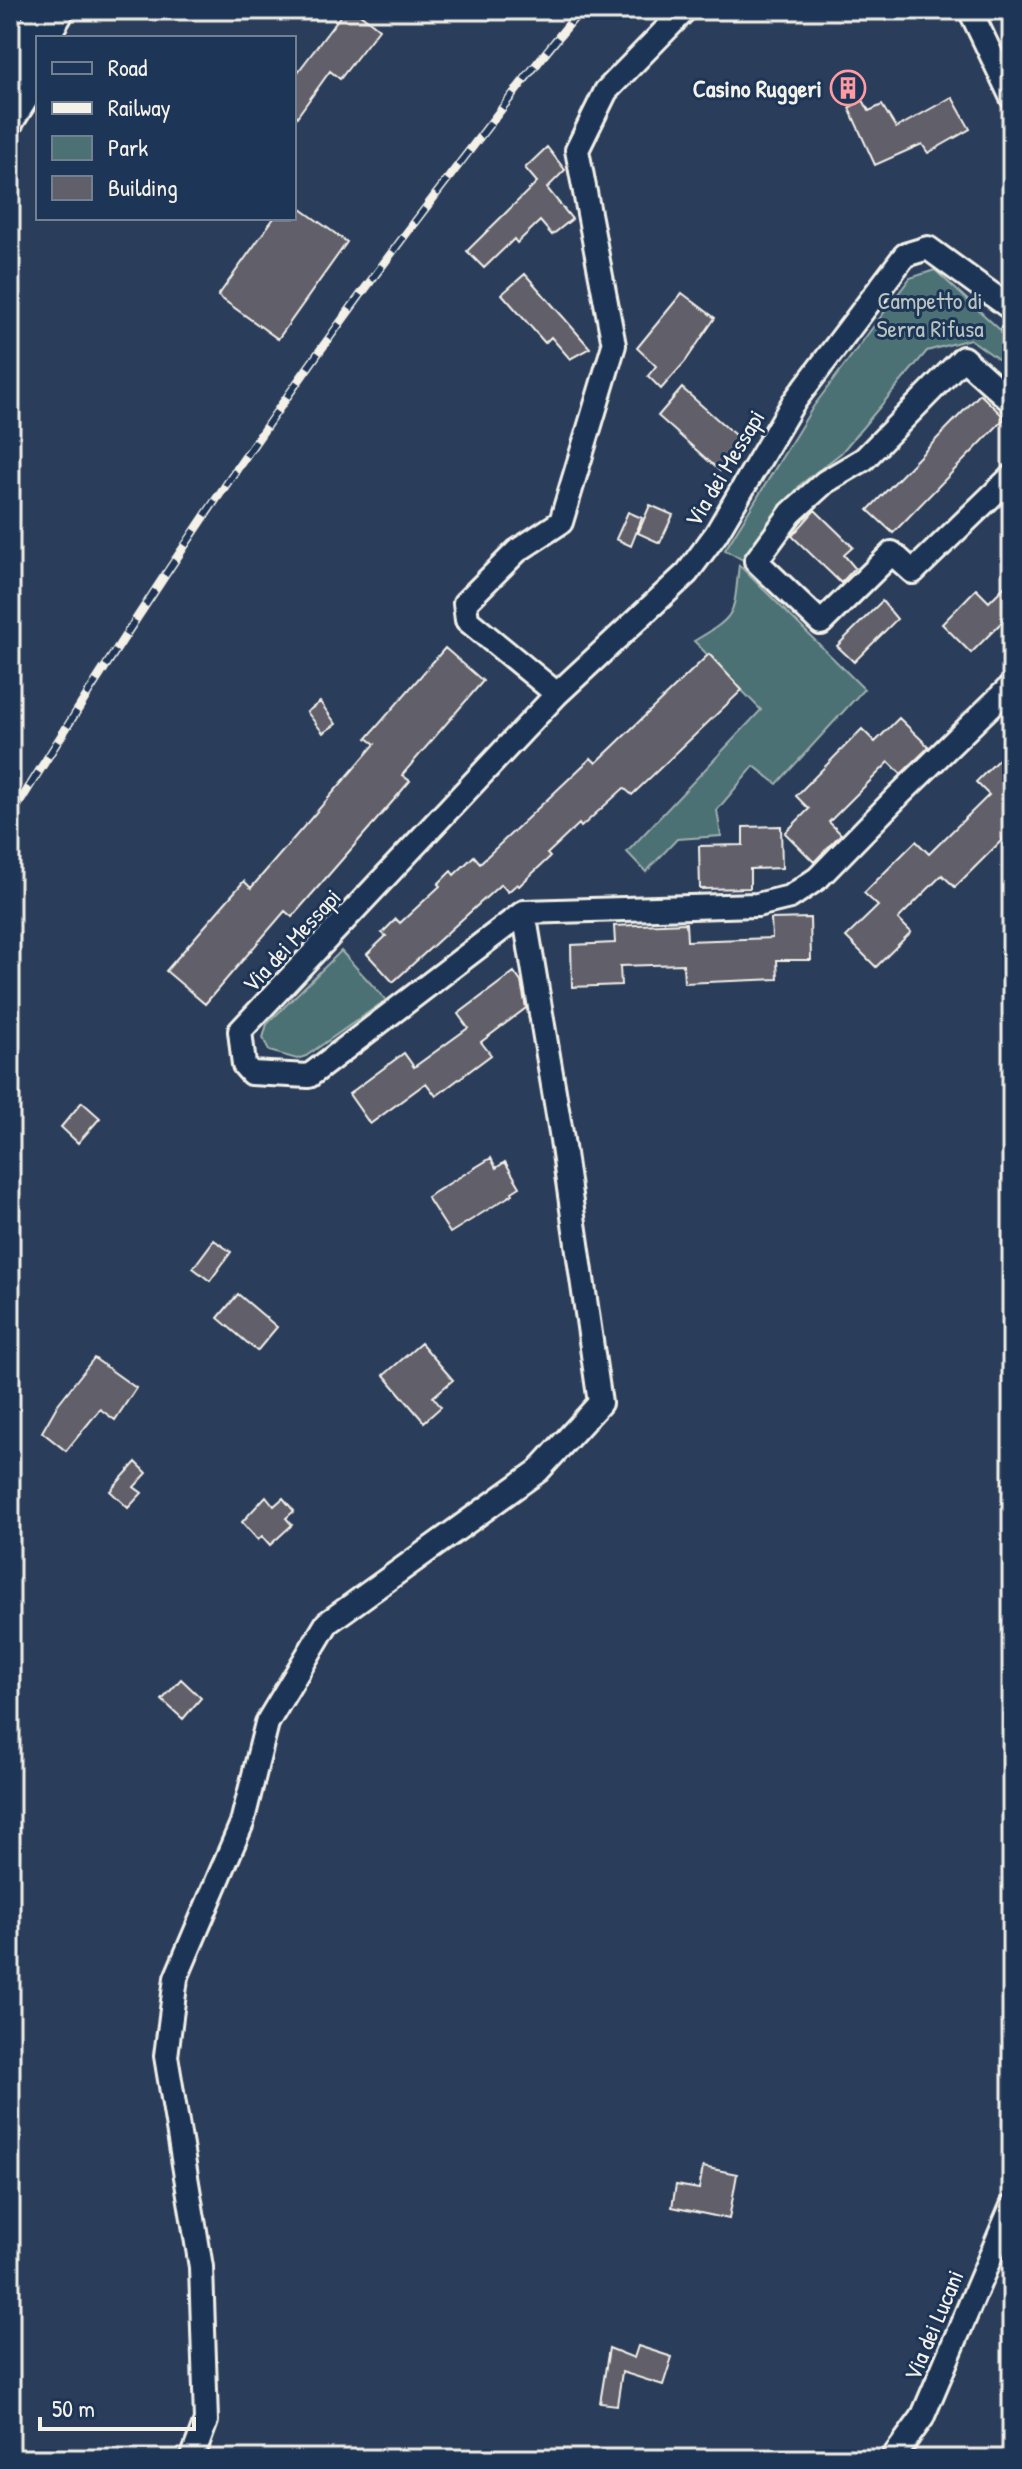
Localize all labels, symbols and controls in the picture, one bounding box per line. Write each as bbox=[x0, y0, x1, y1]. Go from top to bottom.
legend bbox=[36, 36, 296, 220]
text: Road bbox=[108, 51, 147, 83]
building icon: Casino Ruggeri bbox=[829, 69, 867, 107]
place label: Casino Ruggeri bbox=[693, 72, 822, 105]
text: Railway bbox=[108, 91, 171, 123]
text: Park bbox=[108, 131, 148, 163]
text: Building bbox=[108, 171, 178, 203]
park label: Campetto di Serra Rifusa bbox=[876, 284, 984, 344]
street label: Via dei Messapi bbox=[677, 404, 771, 532]
street label: Via dei Messapi bbox=[235, 881, 347, 999]
street label: Via dei Lucani bbox=[895, 2265, 971, 2385]
scale bar bbox=[40, 2381, 194, 2431]
text: 50 m bbox=[52, 2392, 95, 2424]

